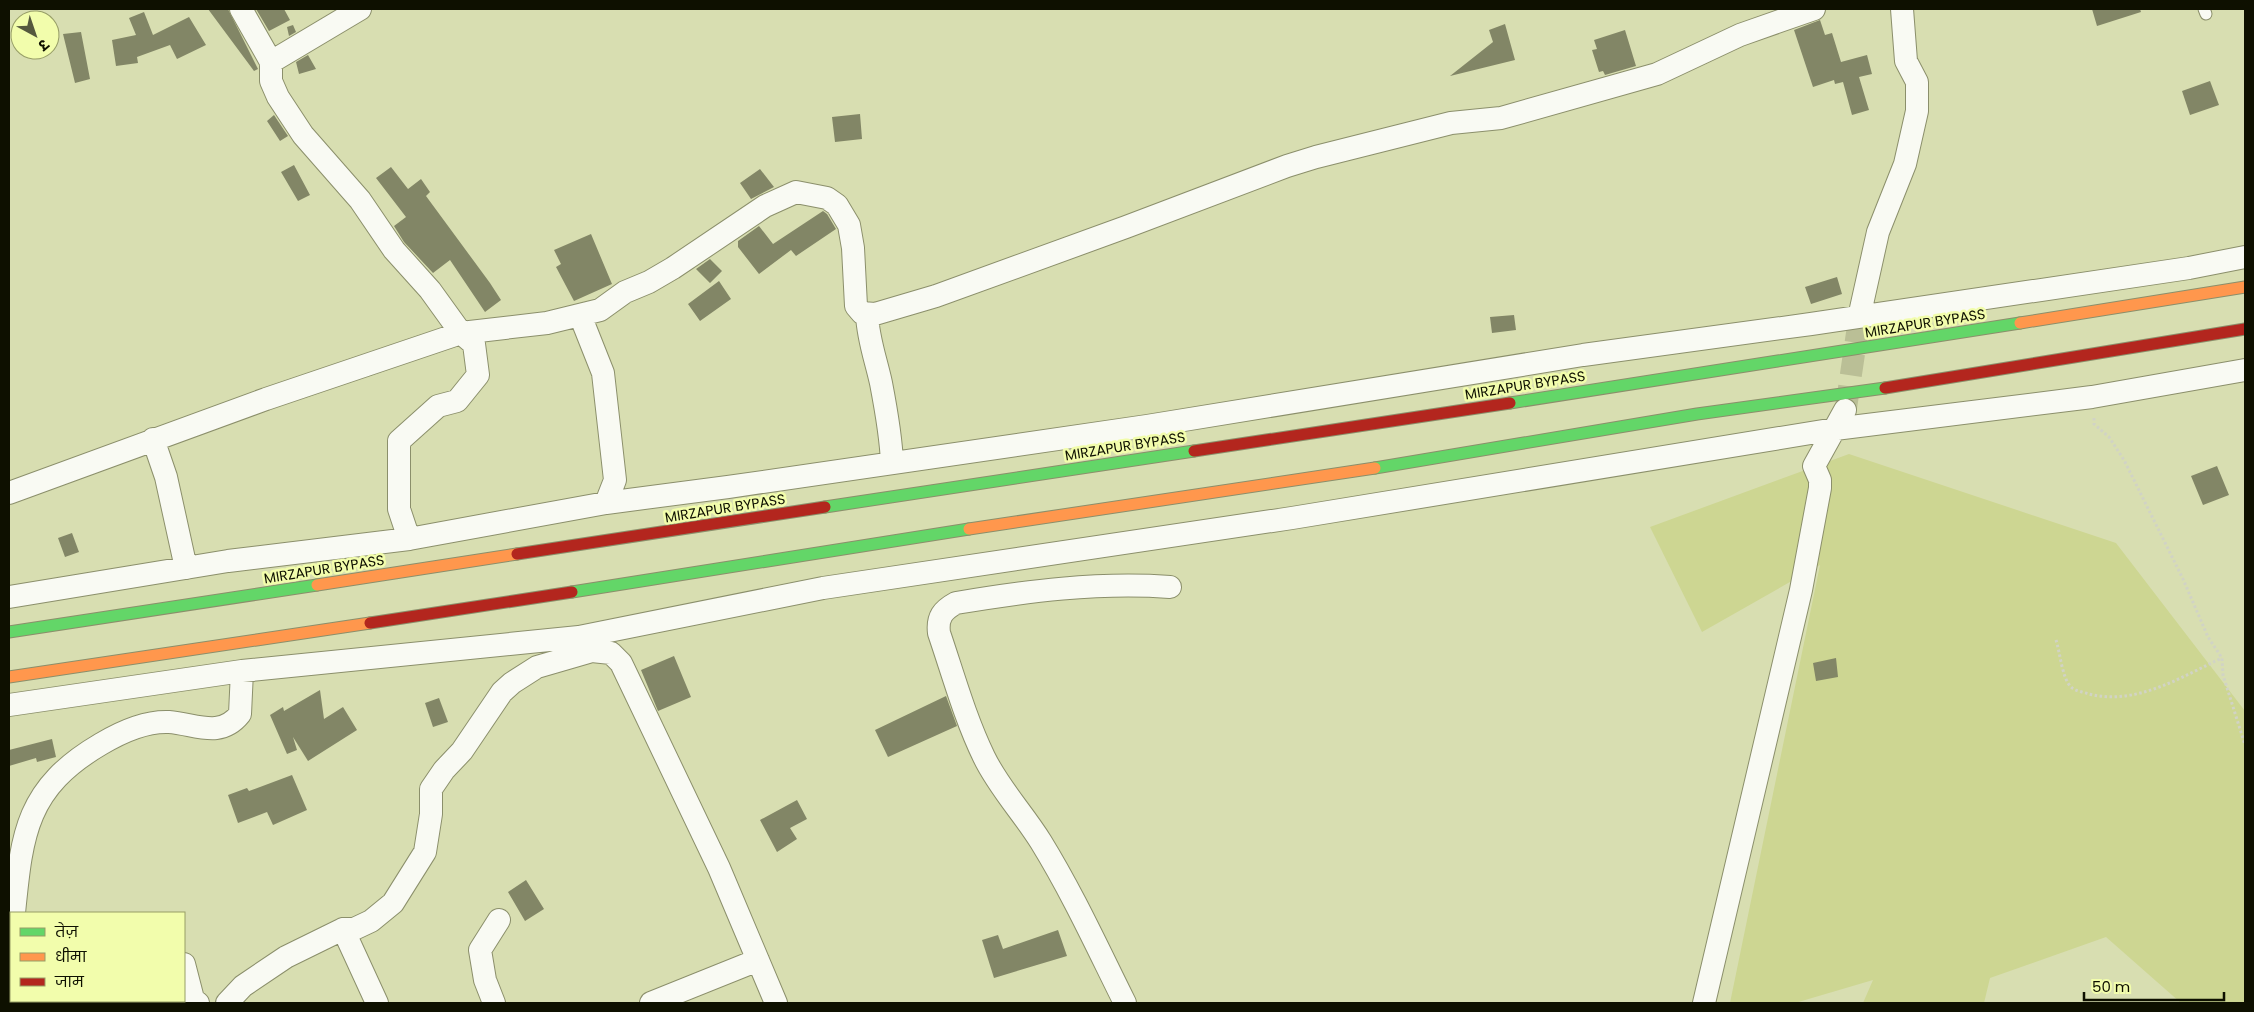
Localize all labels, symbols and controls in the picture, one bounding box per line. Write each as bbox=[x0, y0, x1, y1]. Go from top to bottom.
north arrow bbox=[10, 10, 60, 60]
text: उ bbox=[33, 34, 54, 56]
street label: MIRZAPUR BYPASS bbox=[1863, 304, 1987, 342]
street label: MIRZAPUR BYPASS bbox=[1463, 366, 1587, 404]
street label: MIRZAPUR BYPASS bbox=[1063, 427, 1187, 465]
street label: MIRZAPUR BYPASS bbox=[663, 489, 787, 527]
street label: MIRZAPUR BYPASS bbox=[262, 550, 386, 588]
legend bbox=[10, 912, 185, 1002]
text: तेज़ bbox=[54, 921, 78, 942]
text: धीमा bbox=[55, 946, 87, 967]
scale bar bbox=[2084, 970, 2224, 1002]
text: जाम bbox=[54, 971, 85, 992]
text: 50 m bbox=[2092, 976, 2130, 997]

